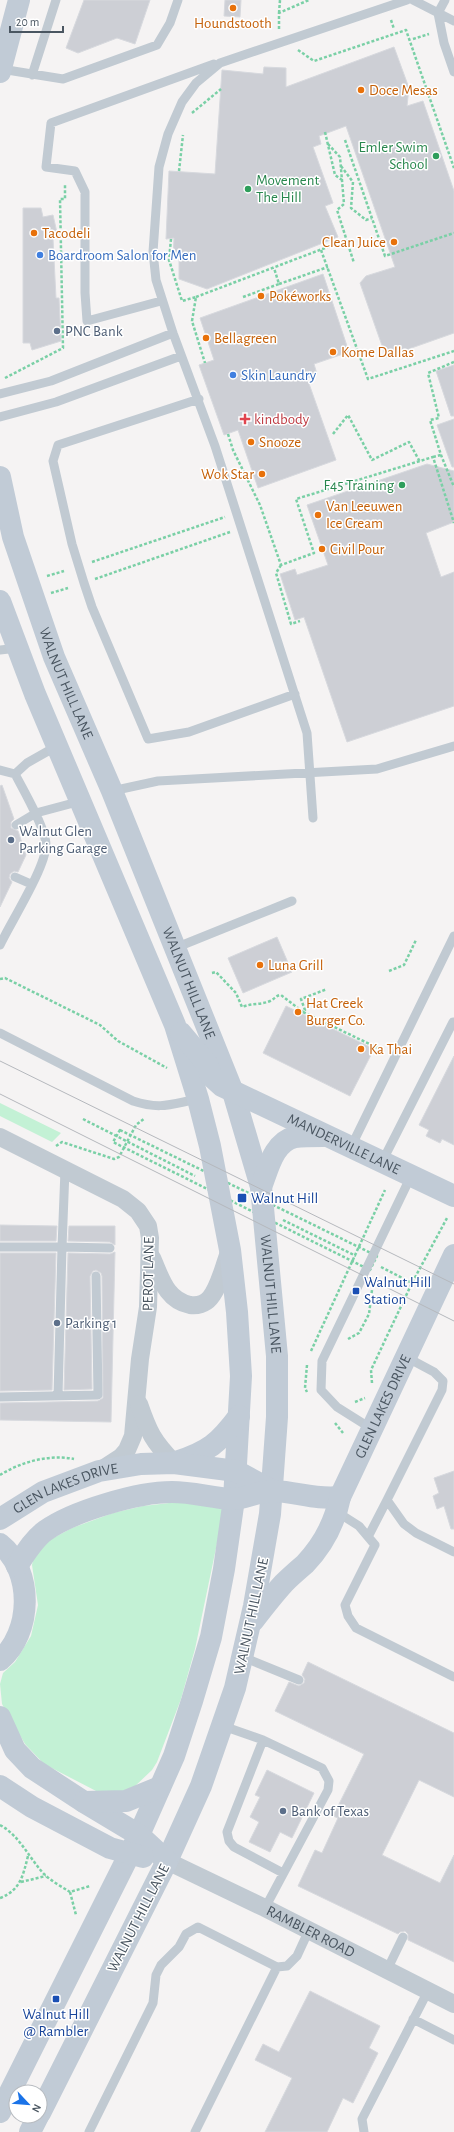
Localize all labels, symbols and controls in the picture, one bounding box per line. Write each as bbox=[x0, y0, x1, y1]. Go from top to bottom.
marker: Houndstooth bbox=[228, 3, 238, 13]
scale bar bbox=[10, 8, 63, 34]
text: 20 m bbox=[16, 16, 39, 28]
place label: Houndstooth bbox=[194, 16, 272, 31]
place label: Doce Mesas bbox=[369, 83, 438, 98]
marker: Doce Mesas bbox=[356, 85, 366, 95]
place label: Emler Swim School bbox=[358, 140, 428, 172]
marker: Emler Swim School bbox=[431, 151, 441, 161]
place label: Movement The Hill bbox=[256, 173, 319, 205]
marker: Movement The Hill bbox=[243, 184, 253, 194]
place label: Tacodeli bbox=[42, 226, 90, 241]
marker: Tacodeli bbox=[29, 228, 39, 238]
place label: Clean Juice bbox=[322, 235, 386, 250]
marker: Clean Juice bbox=[389, 237, 399, 247]
place label: Boardroom Salon for Men bbox=[48, 248, 196, 263]
marker: Boardroom Salon for Men bbox=[35, 250, 45, 260]
place label: Pokéworks bbox=[269, 289, 331, 304]
marker: Pokéworks bbox=[256, 291, 266, 301]
place label: PNC Bank bbox=[65, 324, 123, 339]
marker: PNC Bank bbox=[52, 326, 62, 336]
place label: Bellagreen bbox=[214, 331, 277, 346]
marker: Bellagreen bbox=[201, 333, 211, 343]
place label: Kome Dallas bbox=[341, 345, 414, 360]
marker: Kome Dallas bbox=[328, 347, 338, 357]
place label: Skin Laundry bbox=[241, 368, 317, 383]
marker: Skin Laundry bbox=[228, 370, 238, 380]
place label: kindbody bbox=[254, 412, 310, 427]
marker: kindbody bbox=[239, 413, 251, 425]
place label: Snooze bbox=[259, 435, 301, 450]
marker: Snooze bbox=[246, 437, 256, 447]
place label: Wok Star bbox=[201, 467, 254, 482]
marker: Wok Star bbox=[257, 469, 267, 479]
place label: F45 Training bbox=[323, 478, 395, 493]
marker: F45 Training bbox=[397, 480, 407, 490]
place label: Van Leeuwen Ice Cream bbox=[326, 499, 403, 531]
marker: Van Leeuwen Ice Cream bbox=[313, 510, 323, 520]
place label: Civil Pour bbox=[330, 542, 385, 557]
marker: Civil Pour bbox=[317, 544, 327, 554]
street label: WALNUT HILL LANE bbox=[36, 626, 96, 741]
place label: Walnut Glen Parking Garage bbox=[19, 824, 108, 856]
marker: Walnut Glen Parking Garage bbox=[6, 835, 16, 845]
street label: WALNUT HILL LANE bbox=[159, 925, 218, 1041]
place label: Luna Grill bbox=[268, 958, 323, 973]
marker: Luna Grill bbox=[255, 960, 265, 970]
place label: Hat Creek Burger Co. bbox=[306, 996, 366, 1028]
marker: Hat Creek Burger Co. bbox=[293, 1007, 303, 1017]
place label: Ka Thai bbox=[369, 1042, 412, 1057]
marker: Ka Thai bbox=[356, 1044, 366, 1054]
street label: MANDERVILLE LANE bbox=[285, 1111, 402, 1177]
place label: Walnut Hill bbox=[251, 1191, 318, 1206]
marker: Walnut Hill bbox=[236, 1192, 248, 1204]
street label: WALNUT HILL LANE bbox=[258, 1234, 284, 1354]
street label: PEROT LANE bbox=[140, 1237, 157, 1311]
place label: Walnut Hill Station bbox=[364, 1275, 431, 1307]
marker: Walnut Hill Station bbox=[351, 1286, 361, 1296]
place label: Parking 1 bbox=[65, 1316, 117, 1331]
marker: Parking 1 bbox=[52, 1318, 62, 1328]
street label: GLEN LAKES DRIVE bbox=[352, 1353, 414, 1461]
street label: GLEN LAKES DRIVE bbox=[10, 1461, 119, 1517]
street label: WALNUT HILL LANE bbox=[232, 1556, 271, 1676]
place label: Bank of Texas bbox=[291, 1804, 369, 1819]
marker: Bank of Texas bbox=[278, 1806, 288, 1816]
street label: WALNUT HILL LANE bbox=[105, 1862, 172, 1975]
street label: RAMBLER ROAD bbox=[264, 1903, 357, 1960]
marker: Walnut Hill @ Rambler bbox=[51, 1994, 61, 2004]
place label: Walnut Hill @ Rambler bbox=[22, 2007, 90, 2039]
north arrow bbox=[8, 2084, 48, 2124]
text: N bbox=[30, 2102, 43, 2114]

